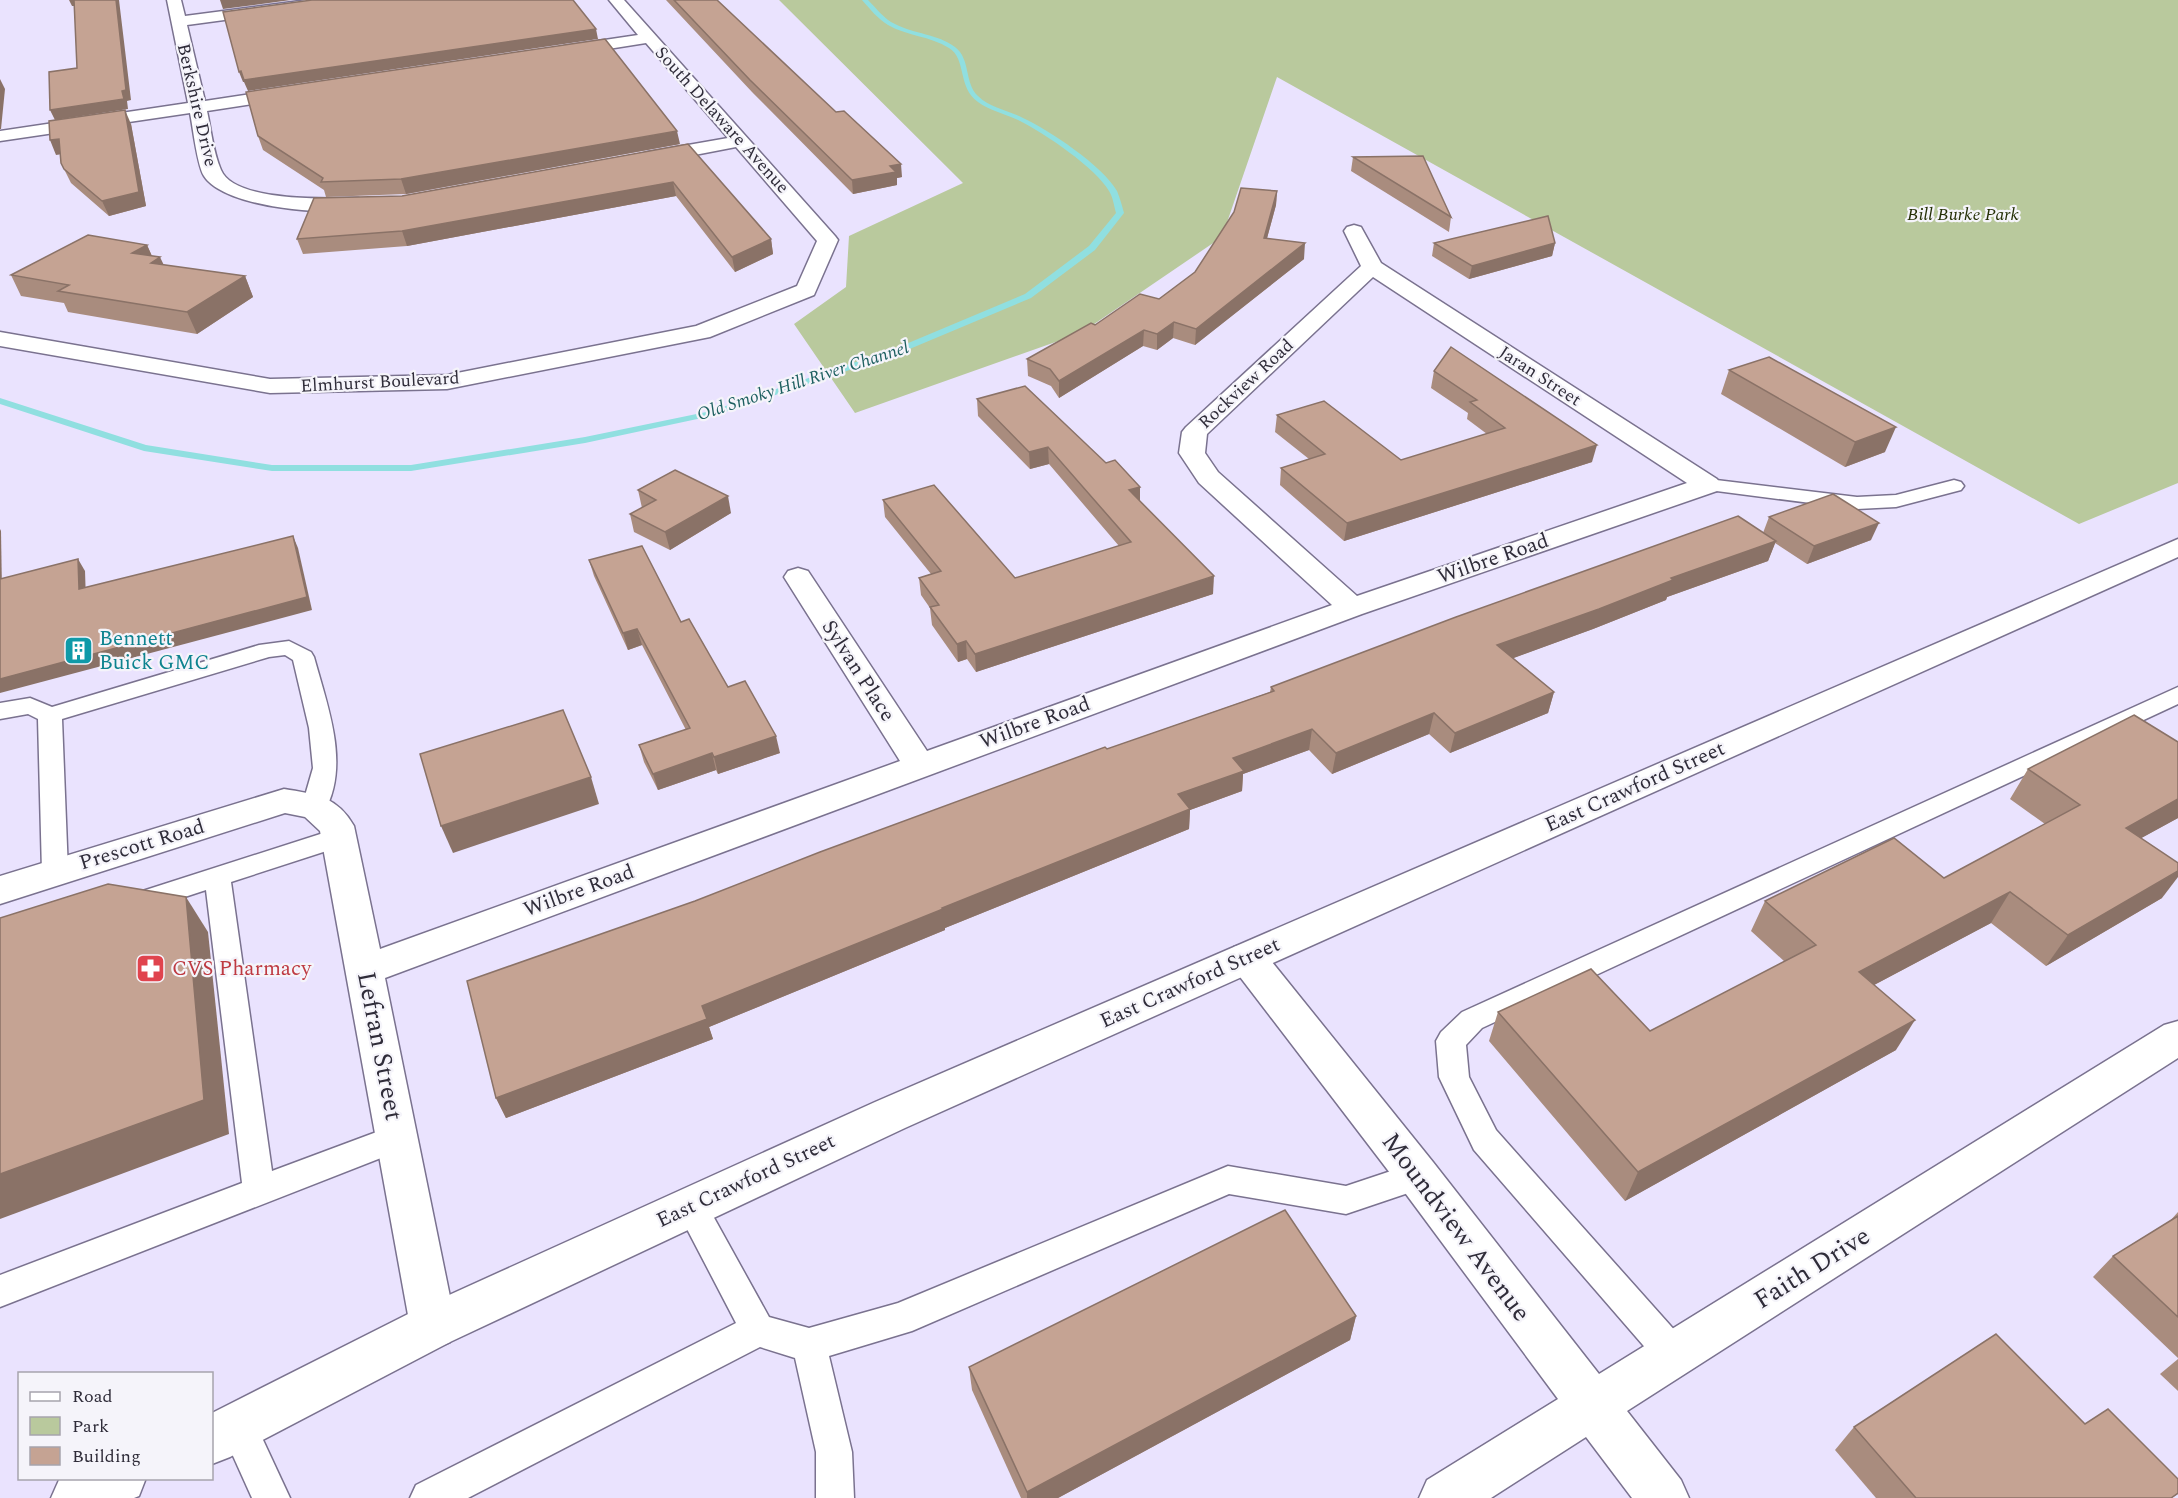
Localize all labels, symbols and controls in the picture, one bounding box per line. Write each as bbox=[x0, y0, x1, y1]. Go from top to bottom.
street label: South Delaware Avenue bbox=[648, 40, 796, 200]
street label: Berkshire Drive bbox=[170, 41, 224, 169]
park label: Bill Burke Park bbox=[1907, 201, 2019, 228]
street label: Rockview Road bbox=[1192, 333, 1300, 435]
water label: Old Smoky Hill River Channel bbox=[693, 334, 913, 428]
street label: Jaran Street bbox=[1493, 339, 1587, 413]
street label: Elmhurst Boulevard bbox=[300, 364, 460, 400]
street label: Wilbre Road bbox=[1433, 525, 1553, 593]
street label: Sylvan Place bbox=[813, 614, 903, 728]
place label: Bennett Buick GMC bbox=[99, 623, 210, 679]
building icon: Bennett Buick GMC bbox=[62, 635, 94, 667]
street label: Wilbre Road bbox=[975, 688, 1095, 758]
street label: East Crawford Street bbox=[1540, 733, 1730, 841]
street label: Prescott Road bbox=[75, 811, 209, 879]
street label: Wilbre Road bbox=[519, 856, 639, 926]
street label: East Crawford Street bbox=[1095, 929, 1285, 1037]
pharmacy icon: CVS Pharmacy bbox=[135, 953, 167, 985]
place label: CVS Pharmacy bbox=[172, 953, 312, 985]
street label: Lefran Street bbox=[346, 968, 414, 1124]
street label: Moundview Avenue bbox=[1371, 1124, 1541, 1330]
street label: East Crawford Street bbox=[651, 1125, 841, 1237]
street label: Faith Drive bbox=[1746, 1216, 1878, 1320]
legend bbox=[18, 1372, 213, 1480]
text: Road bbox=[72, 1383, 113, 1410]
text: Park bbox=[72, 1413, 109, 1440]
text: Building bbox=[72, 1443, 141, 1470]

